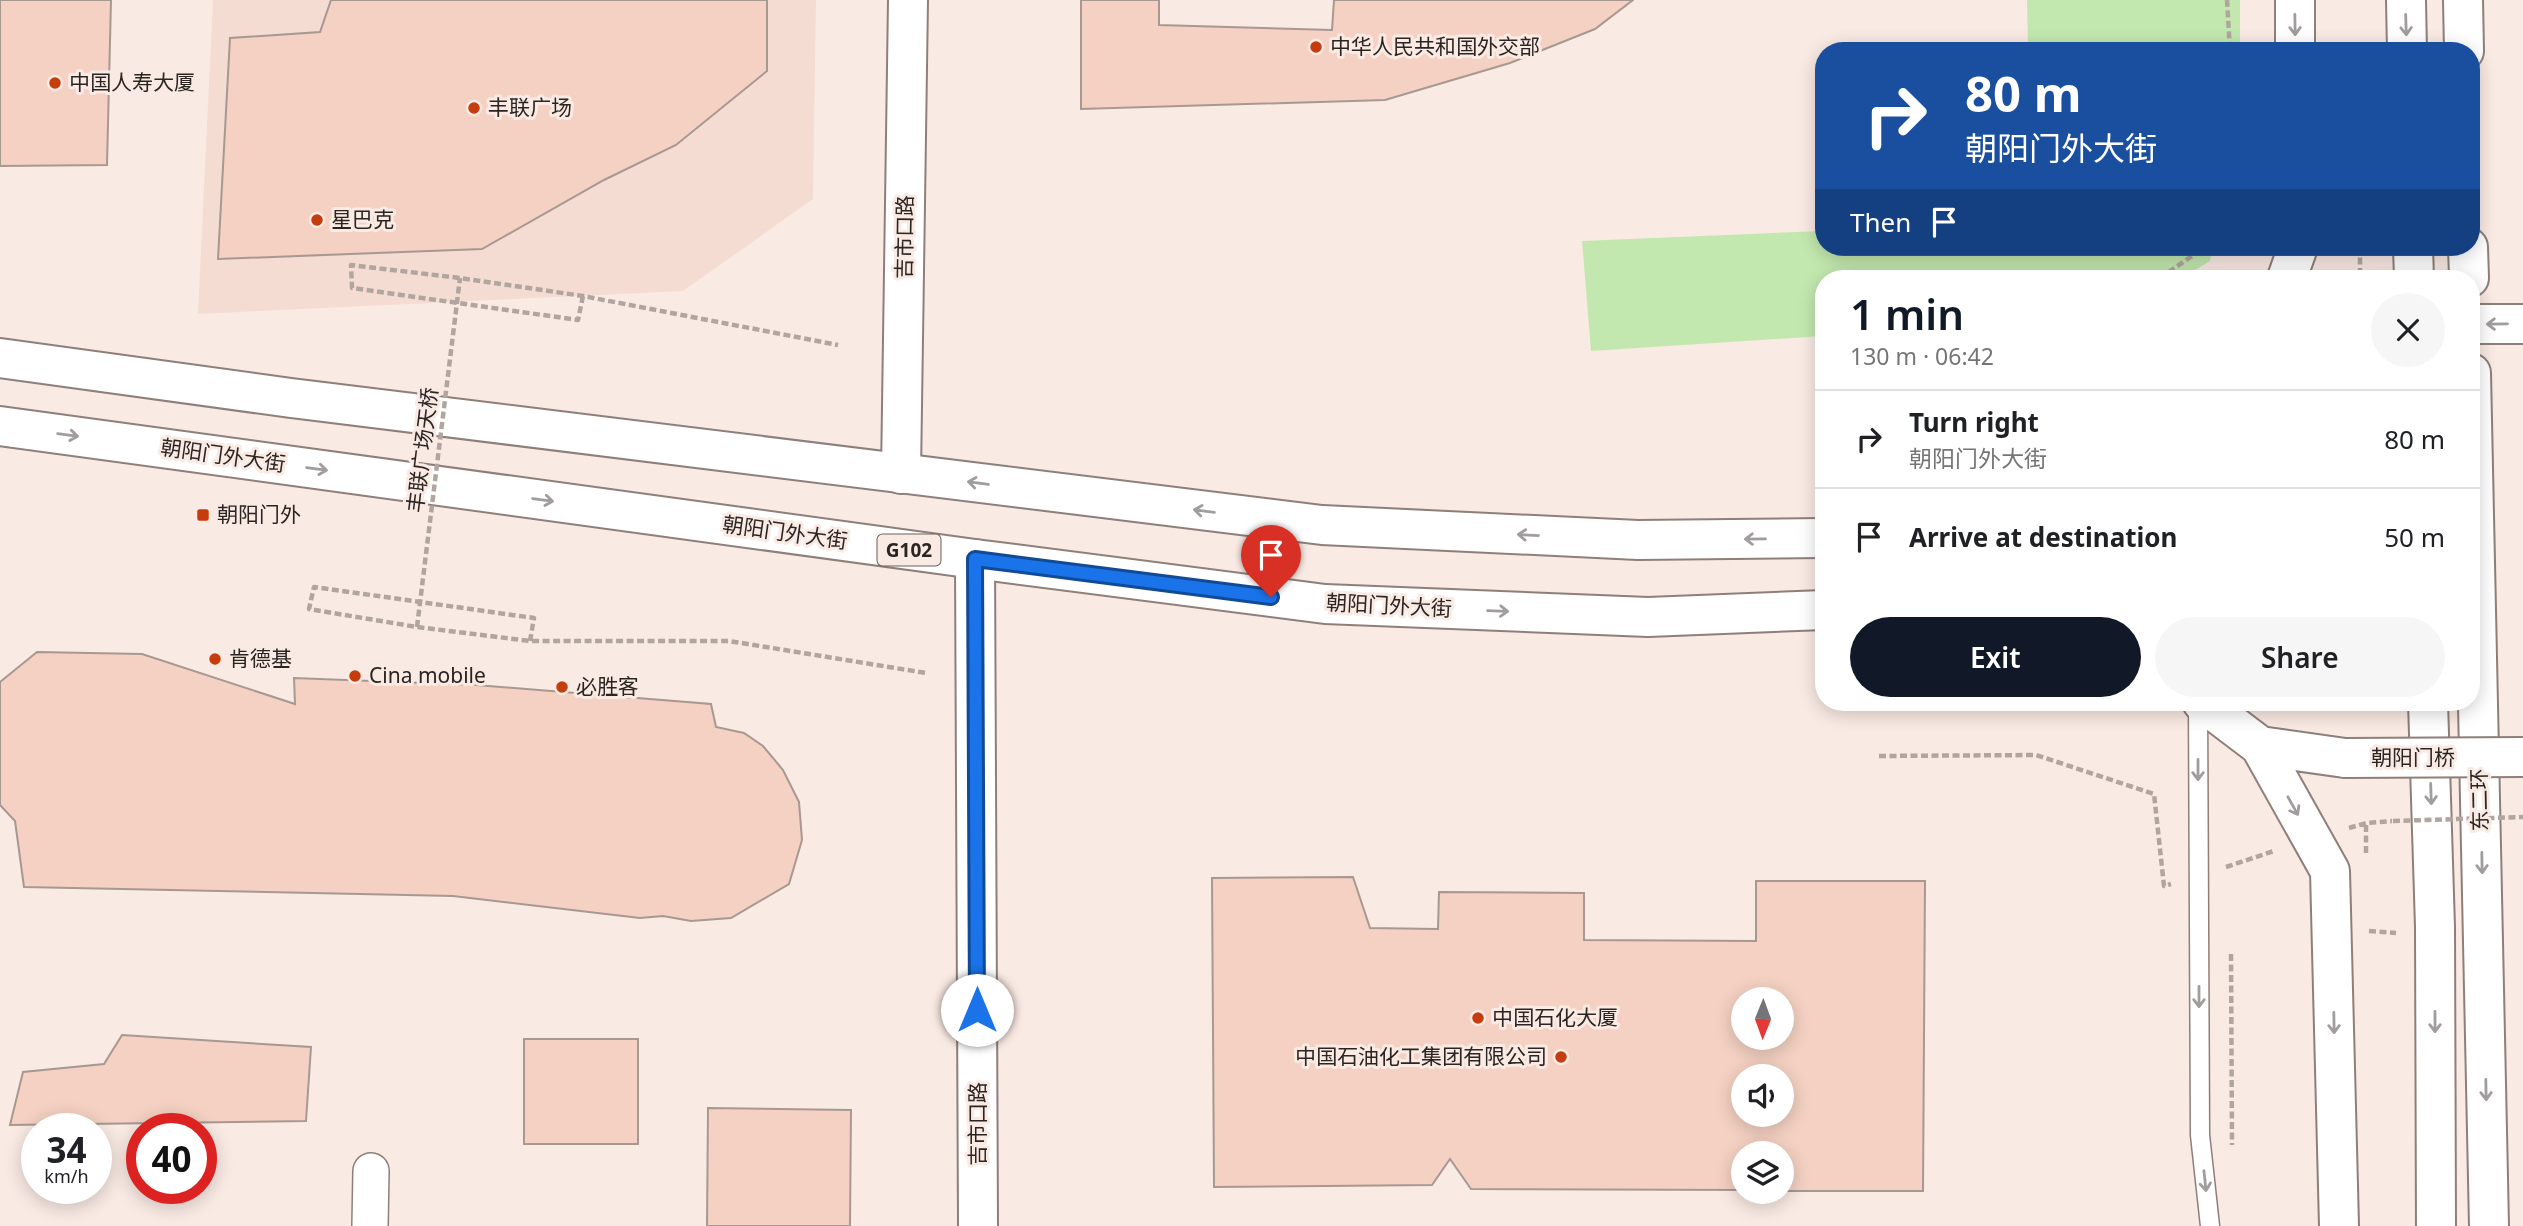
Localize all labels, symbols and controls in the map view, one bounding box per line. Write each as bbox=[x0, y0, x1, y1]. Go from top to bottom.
one-way arrow bbox=[2288, 14, 2302, 37]
one-way arrow bbox=[2400, 14, 2413, 37]
place label: 中华人民共和国外交部 bbox=[1330, 32, 1540, 60]
marker: 中华人民共和国外交部 bbox=[1308, 39, 1324, 55]
text: 80 m bbox=[1965, 60, 2082, 126]
place label: 中国人寿大厦 bbox=[69, 68, 195, 96]
icon: right bbox=[1850, 70, 1941, 161]
marker: 中国人寿大厦 bbox=[47, 75, 63, 91]
place label: 丰联广场 bbox=[488, 93, 572, 121]
marker: 丰联广场 bbox=[466, 100, 482, 116]
text: 朝阳门外大街 bbox=[1965, 126, 2157, 169]
street label: 吉市口路 bbox=[889, 195, 919, 279]
icon: arrive bbox=[1925, 203, 1963, 241]
text: Then bbox=[1850, 204, 1911, 240]
place label: 星巴克 bbox=[331, 205, 394, 233]
marker: 星巴克 bbox=[309, 212, 325, 228]
text: 1 min bbox=[1850, 285, 1964, 342]
button: close bbox=[2371, 293, 2445, 367]
one-way arrow bbox=[2486, 317, 2509, 331]
text: 130 m · 06:42 bbox=[1850, 340, 1994, 372]
street label: 丰联广场天桥 bbox=[400, 386, 444, 514]
text: Turn right bbox=[1909, 404, 2039, 440]
icon: right bbox=[1850, 420, 1888, 458]
text: 80 m bbox=[2384, 421, 2445, 457]
one-way arrow bbox=[56, 429, 78, 442]
street label: 朝阳门外大街 bbox=[159, 432, 287, 478]
text: 朝阳门外大街 bbox=[1909, 442, 2047, 474]
one-way arrow bbox=[305, 463, 328, 476]
one-way arrow bbox=[967, 477, 989, 490]
one-way arrow bbox=[531, 494, 554, 507]
place label: 朝阳门外 bbox=[217, 500, 301, 528]
one-way arrow bbox=[1193, 504, 1215, 517]
marker: 朝阳门外 bbox=[195, 507, 211, 523]
street label: 朝阳门外大街 bbox=[721, 509, 849, 555]
icon: arrive bbox=[1850, 518, 1888, 556]
text: Arrive at destination bbox=[1909, 519, 2178, 555]
text: 50 m bbox=[2384, 519, 2445, 555]
pin bbox=[1241, 525, 1301, 597]
one-way arrow bbox=[1517, 528, 1540, 541]
one-way arrow bbox=[1744, 532, 1767, 546]
road number: G102 bbox=[878, 534, 940, 566]
icon: arrive bbox=[1252, 536, 1290, 574]
street label: 朝阳门外大街 bbox=[1325, 588, 1453, 622]
one-way arrow bbox=[1486, 604, 1509, 617]
button: Exit bbox=[1850, 617, 2141, 697]
button: Share bbox=[2155, 617, 2445, 697]
place label: 肯德基 bbox=[229, 644, 292, 672]
marker: 肯德基 bbox=[207, 651, 223, 667]
place label: Cina mobile bbox=[369, 661, 486, 689]
marker: Cina mobile bbox=[347, 668, 363, 684]
place label: 必胜客 bbox=[576, 672, 639, 700]
marker: 必胜客 bbox=[554, 679, 570, 695]
street label: 朝阳门桥 bbox=[2371, 743, 2455, 771]
one-way arrow bbox=[2191, 758, 2205, 781]
street label: 东二环 bbox=[2464, 768, 2494, 832]
one-way arrow bbox=[2424, 783, 2437, 806]
one-way arrow bbox=[2286, 795, 2300, 815]
one-way arrow bbox=[2475, 851, 2488, 874]
position arrow bbox=[940, 973, 1014, 1047]
one-way arrow bbox=[2192, 986, 2206, 1009]
north arrow bbox=[1731, 987, 1794, 1050]
map controls bbox=[1731, 987, 1794, 1204]
place label: 中国石化大厦 bbox=[1492, 1003, 1618, 1031]
marker: 中国石化大厦 bbox=[1470, 1010, 1486, 1026]
one-way arrow bbox=[2428, 1010, 2442, 1033]
one-way arrow bbox=[2327, 1011, 2341, 1034]
place label: 中国石油化工集团有限公司 bbox=[1295, 1042, 1547, 1070]
marker: 中国石油化工集团有限公司 bbox=[1553, 1049, 1569, 1065]
button: sound bbox=[1731, 1064, 1794, 1127]
one-way arrow bbox=[2480, 1078, 2493, 1101]
street label: 吉市口路 bbox=[963, 1082, 991, 1166]
speed limit sign: 40 bbox=[126, 1113, 217, 1204]
text: 34 bbox=[46, 1126, 87, 1173]
button: layers bbox=[1731, 1141, 1794, 1204]
text: km/h bbox=[44, 1164, 89, 1188]
one-way arrow bbox=[2199, 1169, 2212, 1191]

